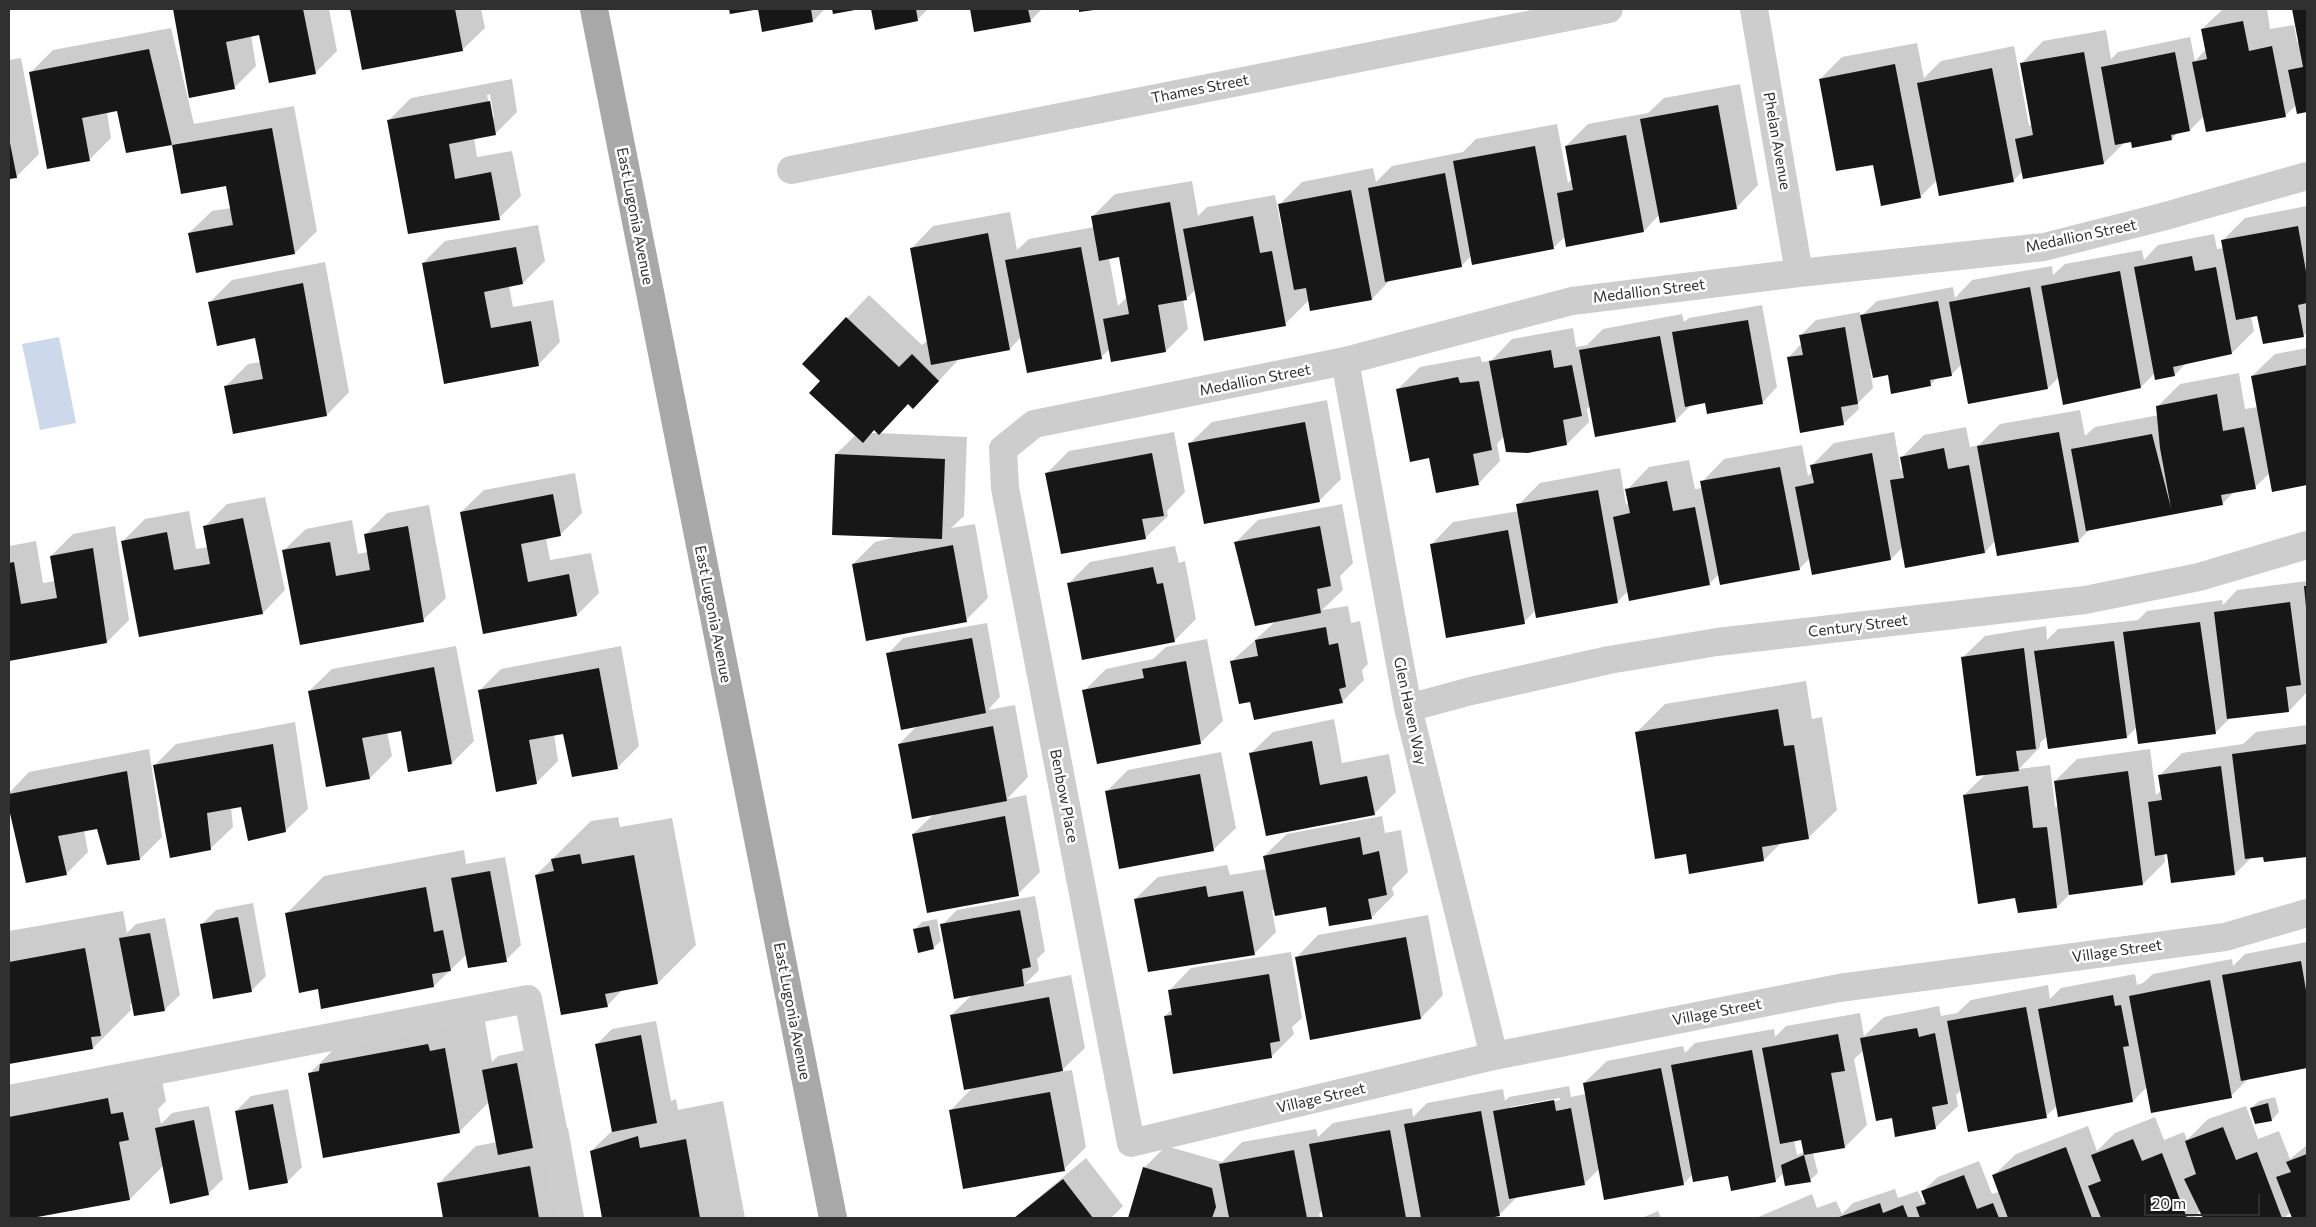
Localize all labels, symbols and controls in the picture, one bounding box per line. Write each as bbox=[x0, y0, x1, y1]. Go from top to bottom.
street label: Thames Street bbox=[1150, 71, 1250, 107]
street label: Phelan Avenue bbox=[1760, 91, 1794, 191]
street label: East Lugonia Avenue bbox=[613, 146, 657, 286]
street label: Medallion Street bbox=[2024, 215, 2138, 257]
street label: Medallion Street bbox=[1592, 275, 1706, 307]
street label: Medallion Street bbox=[1198, 360, 1312, 400]
street label: East Lugonia Avenue bbox=[691, 544, 735, 684]
street label: Century Street bbox=[1807, 611, 1909, 641]
street label: Glen Haven Way bbox=[1390, 655, 1430, 767]
street label: Benbow Place bbox=[1046, 748, 1082, 844]
street label: Village Street bbox=[2071, 936, 2163, 966]
street label: East Lugonia Avenue bbox=[770, 941, 814, 1081]
street label: Village Street bbox=[1671, 995, 1763, 1029]
street label: Village Street bbox=[1275, 1079, 1367, 1117]
scale bar bbox=[2146, 1184, 2262, 1216]
text: 20 m bbox=[2152, 1194, 2186, 1212]

